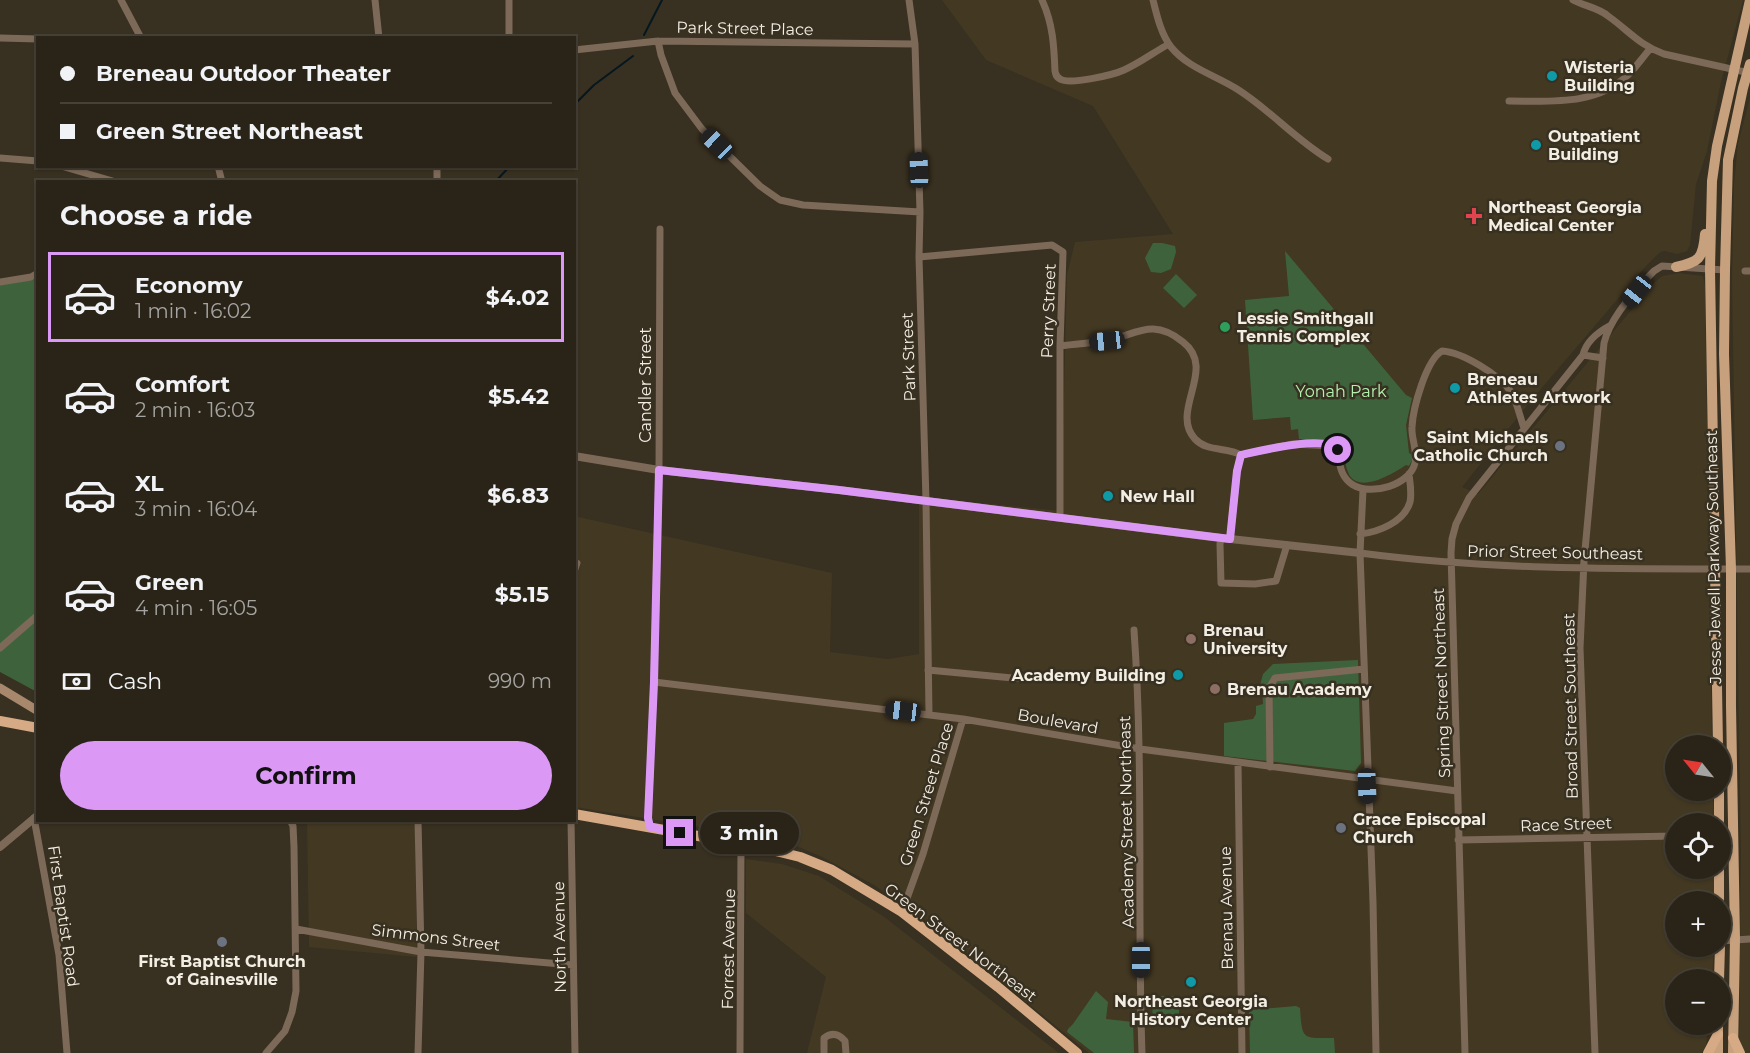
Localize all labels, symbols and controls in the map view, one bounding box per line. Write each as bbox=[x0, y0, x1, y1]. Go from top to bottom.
street label: Park Street Place bbox=[676, 18, 814, 39]
place label: Wisteria Building bbox=[1564, 58, 1635, 95]
text: Breneau Outdoor Theater bbox=[96, 60, 391, 87]
marker: Wisteria Building bbox=[1545, 69, 1559, 83]
text: Green Street Northeast bbox=[96, 118, 363, 145]
car bbox=[698, 125, 736, 163]
place label: Outpatient Building bbox=[1548, 127, 1640, 164]
marker: Outpatient Building bbox=[1529, 138, 1543, 152]
car bbox=[909, 152, 929, 188]
place label: Northeast Georgia Medical Center bbox=[1488, 198, 1642, 235]
text: Choose a ride bbox=[60, 199, 252, 232]
marker: Northeast Georgia Medical Center bbox=[1465, 207, 1483, 225]
street label: Perry Street bbox=[1037, 263, 1060, 359]
icon: car bbox=[63, 270, 117, 324]
car bbox=[1619, 271, 1655, 311]
text: Economy bbox=[135, 272, 243, 299]
text: $4.02 bbox=[486, 284, 549, 311]
text: 1 min · 16:02 bbox=[135, 299, 251, 323]
place label: Lessie Smithgall Tennis Complex bbox=[1237, 309, 1374, 346]
street label: Park Street bbox=[897, 312, 920, 402]
marker: Lessie Smithgall Tennis Complex bbox=[1218, 320, 1232, 334]
street label: Candler Street bbox=[636, 327, 655, 443]
car bbox=[1088, 330, 1126, 352]
icon: car bbox=[63, 369, 117, 423]
place label: Breneau Athletes Artwork bbox=[1466, 370, 1611, 407]
text: Comfort bbox=[135, 371, 230, 398]
marker: Breneau Athletes Artwork bbox=[1448, 381, 1462, 395]
park label: Yonah Park bbox=[1295, 382, 1387, 401]
text: $5.42 bbox=[488, 383, 549, 410]
text: 2 min · 16:03 bbox=[135, 398, 255, 422]
place label: Saint Michaels Catholic Church bbox=[1414, 428, 1548, 465]
street label: Jesse Jewell Parkway Southeast bbox=[1702, 429, 1725, 685]
route start bbox=[1324, 436, 1351, 463]
marker: Saint Michaels Catholic Church bbox=[1553, 439, 1567, 453]
icon: car bbox=[63, 468, 117, 522]
text: XL bbox=[135, 470, 164, 497]
text: $6.83 bbox=[487, 482, 549, 509]
place label: New Hall bbox=[1120, 487, 1195, 506]
marker: New Hall bbox=[1101, 489, 1115, 503]
text: 3 min · 16:04 bbox=[135, 497, 257, 521]
street label: Prior Street Southeast bbox=[1467, 541, 1644, 564]
icon: car bbox=[63, 567, 117, 621]
text: Green bbox=[135, 569, 204, 596]
text: $5.15 bbox=[495, 581, 549, 608]
street label: Spring Street Northeast bbox=[1429, 587, 1454, 778]
text: 4 min · 16:05 bbox=[135, 596, 257, 620]
street label: Broad Street Southeast bbox=[1559, 612, 1582, 799]
place label: Brenau University bbox=[1203, 621, 1288, 658]
marker: Brenau University bbox=[1184, 632, 1198, 646]
icon: cash bbox=[60, 665, 93, 698]
place label: Academy Building bbox=[1010, 666, 1166, 685]
text: Cash bbox=[108, 668, 162, 695]
marker: Academy Building bbox=[1171, 668, 1185, 682]
text: 990 m bbox=[488, 669, 552, 693]
place label: Brenau Academy bbox=[1227, 680, 1372, 699]
marker: Brenau Academy bbox=[1208, 682, 1222, 696]
car bbox=[884, 700, 922, 722]
street label: Boulevard bbox=[1016, 705, 1100, 738]
street label: Academy Street Northeast bbox=[1115, 715, 1138, 928]
street label: Green Street Place bbox=[896, 720, 957, 868]
north arrow bbox=[1665, 735, 1731, 801]
map controls bbox=[1665, 735, 1731, 1035]
button: Confirm bbox=[60, 741, 552, 810]
car bbox=[1357, 768, 1377, 804]
place label: Grace Episcopal Church bbox=[1353, 810, 1486, 847]
callout: 3 min bbox=[701, 812, 800, 854]
street label: Race Street bbox=[1520, 813, 1613, 836]
button: locate bbox=[1665, 813, 1731, 879]
route end bbox=[666, 819, 693, 846]
text: 3 min bbox=[720, 821, 779, 845]
marker: Grace Episcopal Church bbox=[1334, 821, 1348, 835]
street label: First Baptist Road bbox=[44, 844, 83, 988]
street label: Brenau Avenue bbox=[1216, 846, 1237, 970]
street label: Green Street Northeast bbox=[881, 879, 1041, 1006]
street label: North Avenue bbox=[549, 881, 570, 993]
street label: Forrest Avenue bbox=[718, 888, 739, 1010]
button: + bbox=[1665, 891, 1731, 957]
street label: Simmons Street bbox=[371, 920, 502, 955]
marker: First Baptist Church of Gainesville bbox=[215, 935, 229, 949]
car bbox=[1132, 942, 1150, 978]
place label: First Baptist Church of Gainesville bbox=[138, 952, 306, 989]
button: − bbox=[1665, 969, 1731, 1035]
marker: Northeast Georgia History Center bbox=[1184, 975, 1198, 989]
place label: Northeast Georgia History Center bbox=[1114, 992, 1268, 1029]

